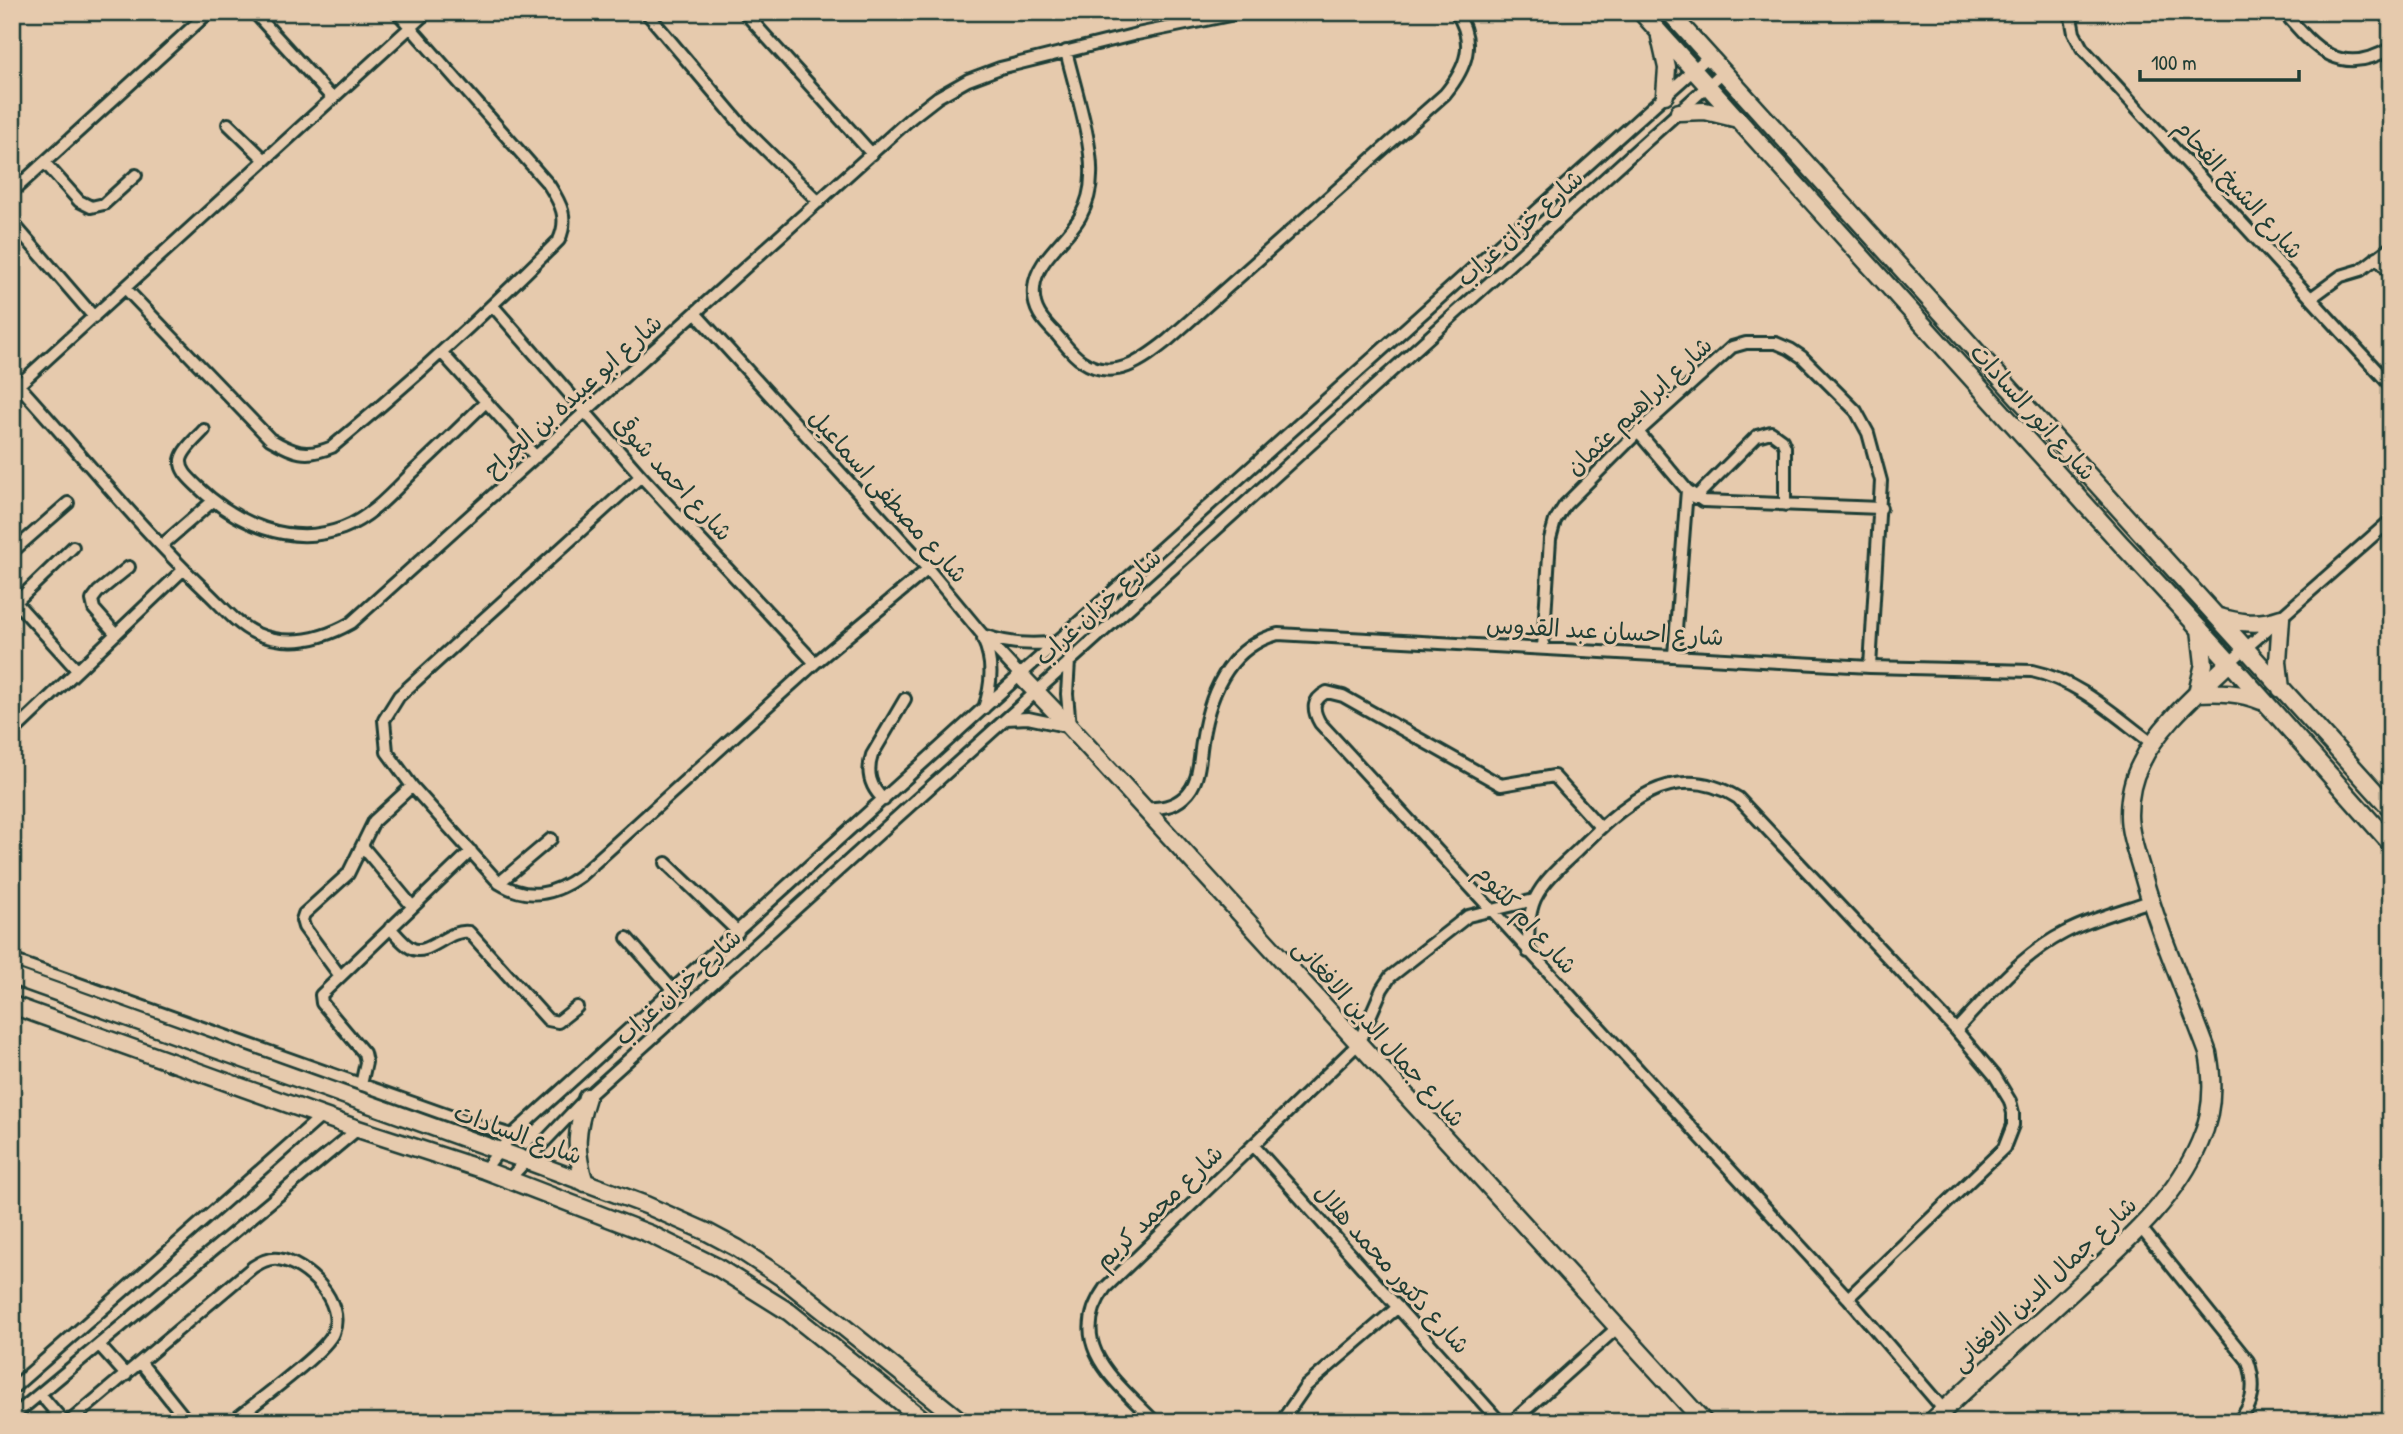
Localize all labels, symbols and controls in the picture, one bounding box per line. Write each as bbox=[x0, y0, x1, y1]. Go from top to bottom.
scale bar bbox=[2140, 38, 2300, 82]
text: 100 m bbox=[2151, 48, 2197, 77]
street label: شارع الشيخ الفحام bbox=[2166, 111, 2311, 267]
street label: شارع خزان غراب bbox=[1449, 162, 1591, 294]
street label: شارع ابو عبيده بن الجراح bbox=[476, 306, 670, 486]
street label: شارع ابراهيم عثمان bbox=[1558, 329, 1721, 484]
street label: شارع انور السادات bbox=[1962, 336, 2104, 488]
street label: شارع مصطفى اسماعيل bbox=[801, 401, 975, 591]
street label: شارع احمد شوقى bbox=[606, 407, 740, 549]
street label: شارع خزان غراب bbox=[1027, 541, 1169, 673]
street label: شارع احسان عبد القدوس bbox=[1485, 608, 1725, 654]
street label: شارع ام كلثوم bbox=[1466, 856, 1585, 983]
street label: شارع خزان غراب bbox=[607, 921, 749, 1053]
street label: شارع جمال الدين الافغانى bbox=[1285, 931, 1473, 1135]
street label: شارع السادات bbox=[449, 1095, 587, 1173]
street label: شارع محمد كريم bbox=[1087, 1137, 1231, 1278]
street label: شارع دكتور محمد هلال bbox=[1306, 1177, 1478, 1361]
street label: شارع جمال الدين الافغانى bbox=[1943, 1189, 2145, 1379]

